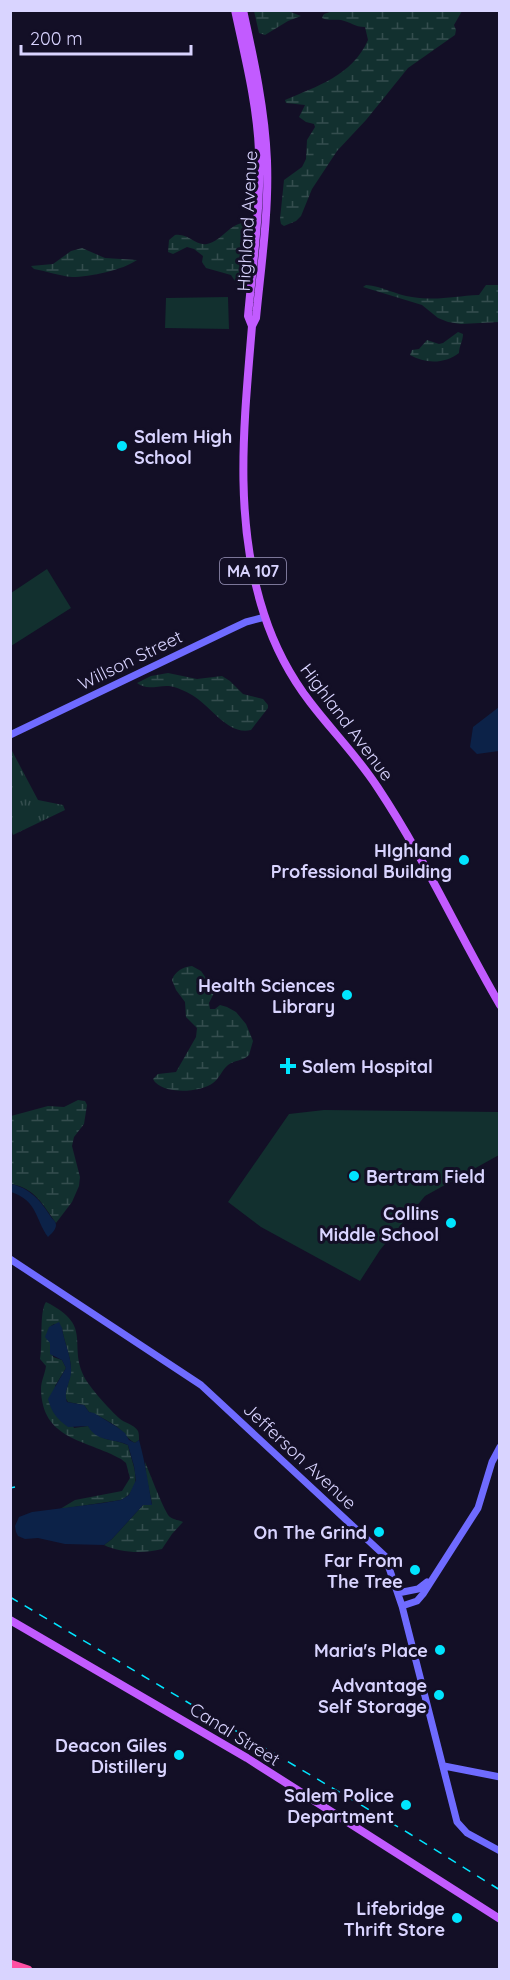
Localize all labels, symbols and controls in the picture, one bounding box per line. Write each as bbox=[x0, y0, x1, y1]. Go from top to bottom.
scale bar bbox=[21, 18, 190, 56]
text: 200 m bbox=[30, 27, 83, 50]
street label: Highland Avenue bbox=[232, 150, 262, 292]
place label: Salem High School bbox=[134, 425, 232, 469]
marker: Salem High School bbox=[115, 439, 129, 453]
road number: MA 107 bbox=[220, 558, 286, 584]
street label: Willson Street bbox=[74, 625, 186, 695]
street label: Highland Avenue bbox=[295, 659, 399, 785]
place label: HIghland Professional Building bbox=[271, 839, 452, 883]
marker: HIghland Professional Building bbox=[457, 853, 471, 867]
place label: Health Sciences Library bbox=[198, 974, 335, 1018]
marker: Health Sciences Library bbox=[340, 988, 354, 1002]
place label: Salem Hospital bbox=[302, 1055, 433, 1078]
marker: Salem Hospital bbox=[279, 1057, 297, 1075]
place label: Bertram Field bbox=[366, 1165, 485, 1188]
marker: Bertram Field bbox=[347, 1169, 361, 1183]
place label: Collins Middle School bbox=[319, 1202, 439, 1246]
marker: Collins Middle School bbox=[444, 1216, 458, 1230]
street label: Jefferson Avenue bbox=[239, 1398, 361, 1514]
place label: On The Grind bbox=[253, 1521, 367, 1544]
marker: On The Grind bbox=[372, 1525, 386, 1539]
place label: Far From The Tree bbox=[324, 1549, 403, 1593]
marker: Far From The Tree bbox=[408, 1563, 422, 1577]
place label: Maria's Place bbox=[314, 1639, 428, 1662]
marker: Maria's Place bbox=[433, 1643, 447, 1657]
place label: Advantage Self Storage bbox=[318, 1674, 427, 1718]
marker: Advantage Self Storage bbox=[432, 1688, 446, 1702]
street label: Canal Street bbox=[186, 1697, 284, 1771]
place label: Deacon Giles Distillery bbox=[55, 1734, 167, 1778]
marker: Deacon Giles Distillery bbox=[172, 1748, 186, 1762]
place label: Salem Police Department bbox=[284, 1784, 394, 1828]
marker: Salem Police Department bbox=[399, 1798, 413, 1812]
place label: Lifebridge Thrift Store bbox=[344, 1897, 445, 1941]
marker: Lifebridge Thrift Store bbox=[450, 1911, 464, 1925]

